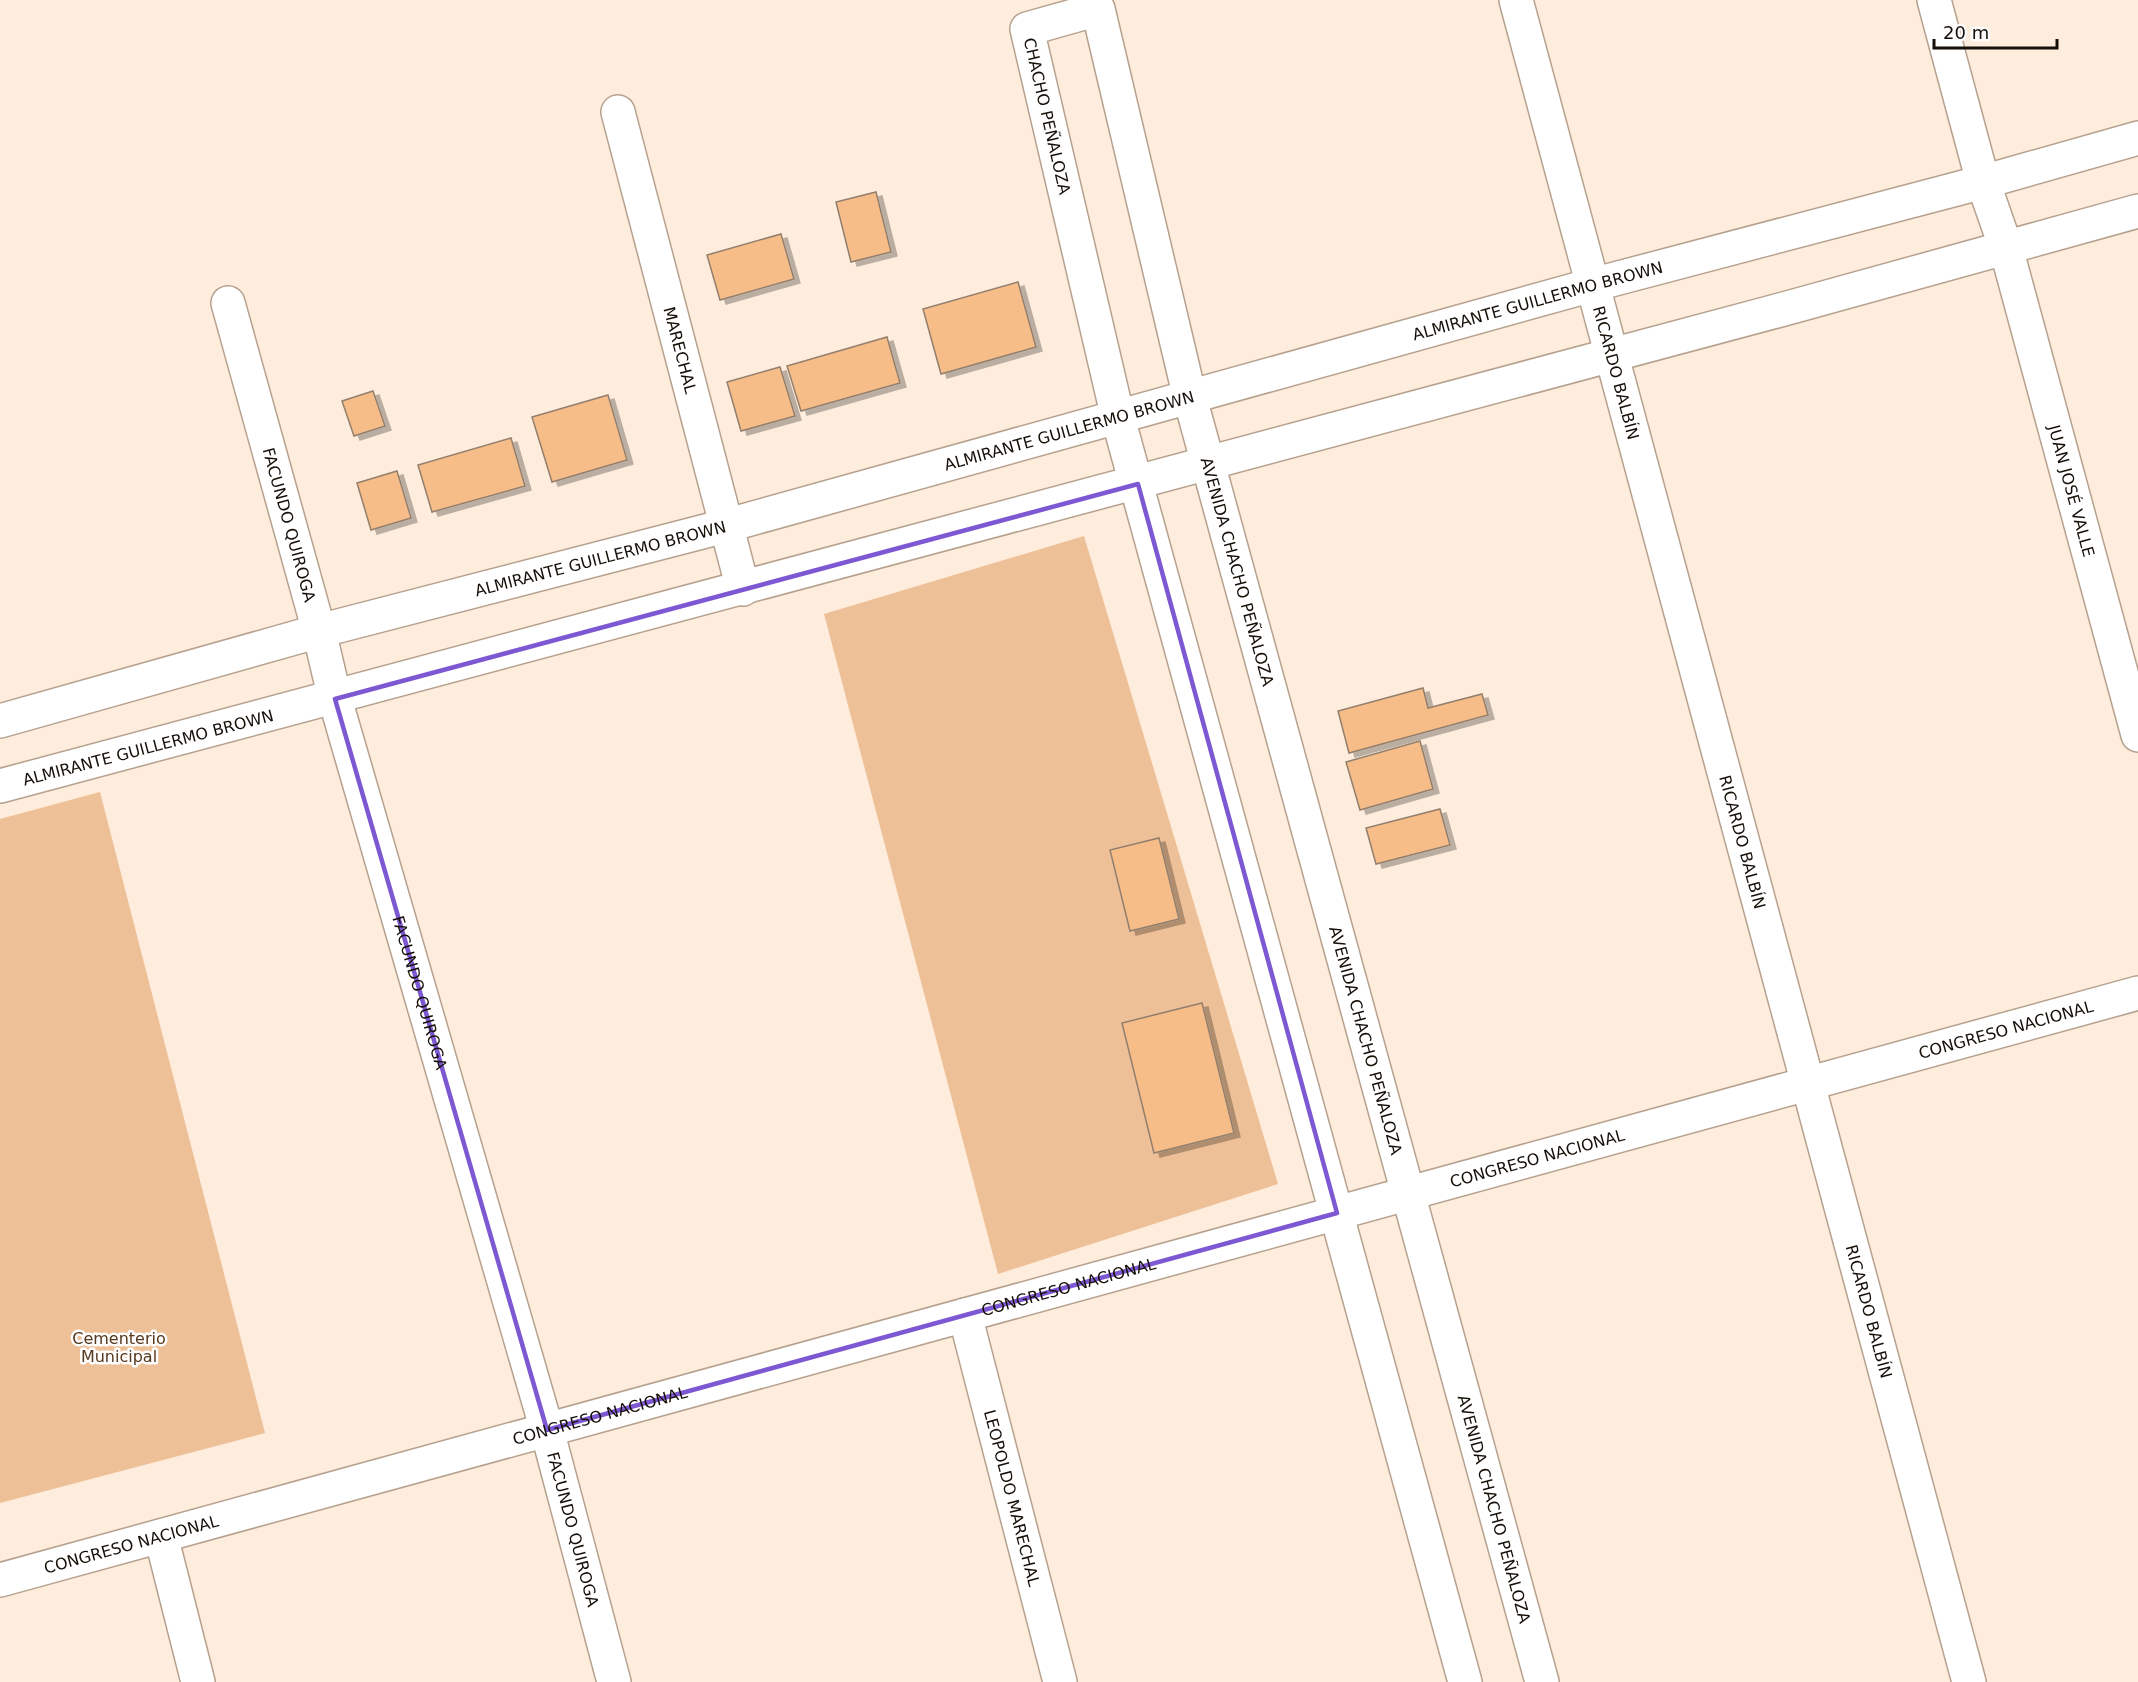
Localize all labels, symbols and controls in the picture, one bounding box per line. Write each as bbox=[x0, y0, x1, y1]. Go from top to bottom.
scale bar bbox=[1934, 12, 2057, 50]
text: 20 m bbox=[1943, 22, 1989, 43]
street label: CHACHO PEÑALOZA bbox=[1020, 36, 1074, 196]
street label: ALMIRANTE GUILLERMO BROWN bbox=[1410, 257, 1665, 344]
street label: MARECHAL bbox=[660, 304, 701, 396]
street label: RICARDO BALBÍN bbox=[1589, 304, 1643, 442]
street label: ALMIRANTE GUILLERMO BROWN bbox=[942, 387, 1196, 474]
street label: JUAN JOSÉ VALLE bbox=[2045, 422, 2099, 559]
street label: FACUNDO QUIROGA bbox=[259, 445, 320, 604]
street label: AVENIDA CHACHO PEÑALOZA bbox=[1197, 455, 1278, 688]
street label: ALMIRANTE GUILLERMO BROWN bbox=[473, 517, 728, 600]
street label: ALMIRANTE GUILLERMO BROWN bbox=[20, 705, 276, 789]
street label: RICARDO BALBÍN bbox=[1716, 773, 1770, 911]
street label: FACUNDO QUIROGA bbox=[389, 913, 451, 1072]
street label: AVENIDA CHACHO PEÑALOZA bbox=[1326, 924, 1406, 1157]
street label: CONGRESO NACIONAL bbox=[1916, 996, 2095, 1062]
street label: CONGRESO NACIONAL bbox=[1448, 1125, 1627, 1191]
street label: RICARDO BALBÍN bbox=[1842, 1242, 1896, 1380]
street label: CONGRESO NACIONAL bbox=[979, 1254, 1158, 1320]
park label: Cementerio Municipal bbox=[72, 1329, 166, 1366]
street label: CONGRESO NACIONAL bbox=[510, 1382, 689, 1448]
street label: AVENIDA CHACHO PEÑALOZA bbox=[1454, 1393, 1535, 1625]
street label: LEOPOLDO MARECHAL bbox=[980, 1408, 1044, 1588]
street label: FACUNDO QUIROGA bbox=[544, 1450, 603, 1609]
street label: CONGRESO NACIONAL bbox=[42, 1511, 221, 1577]

